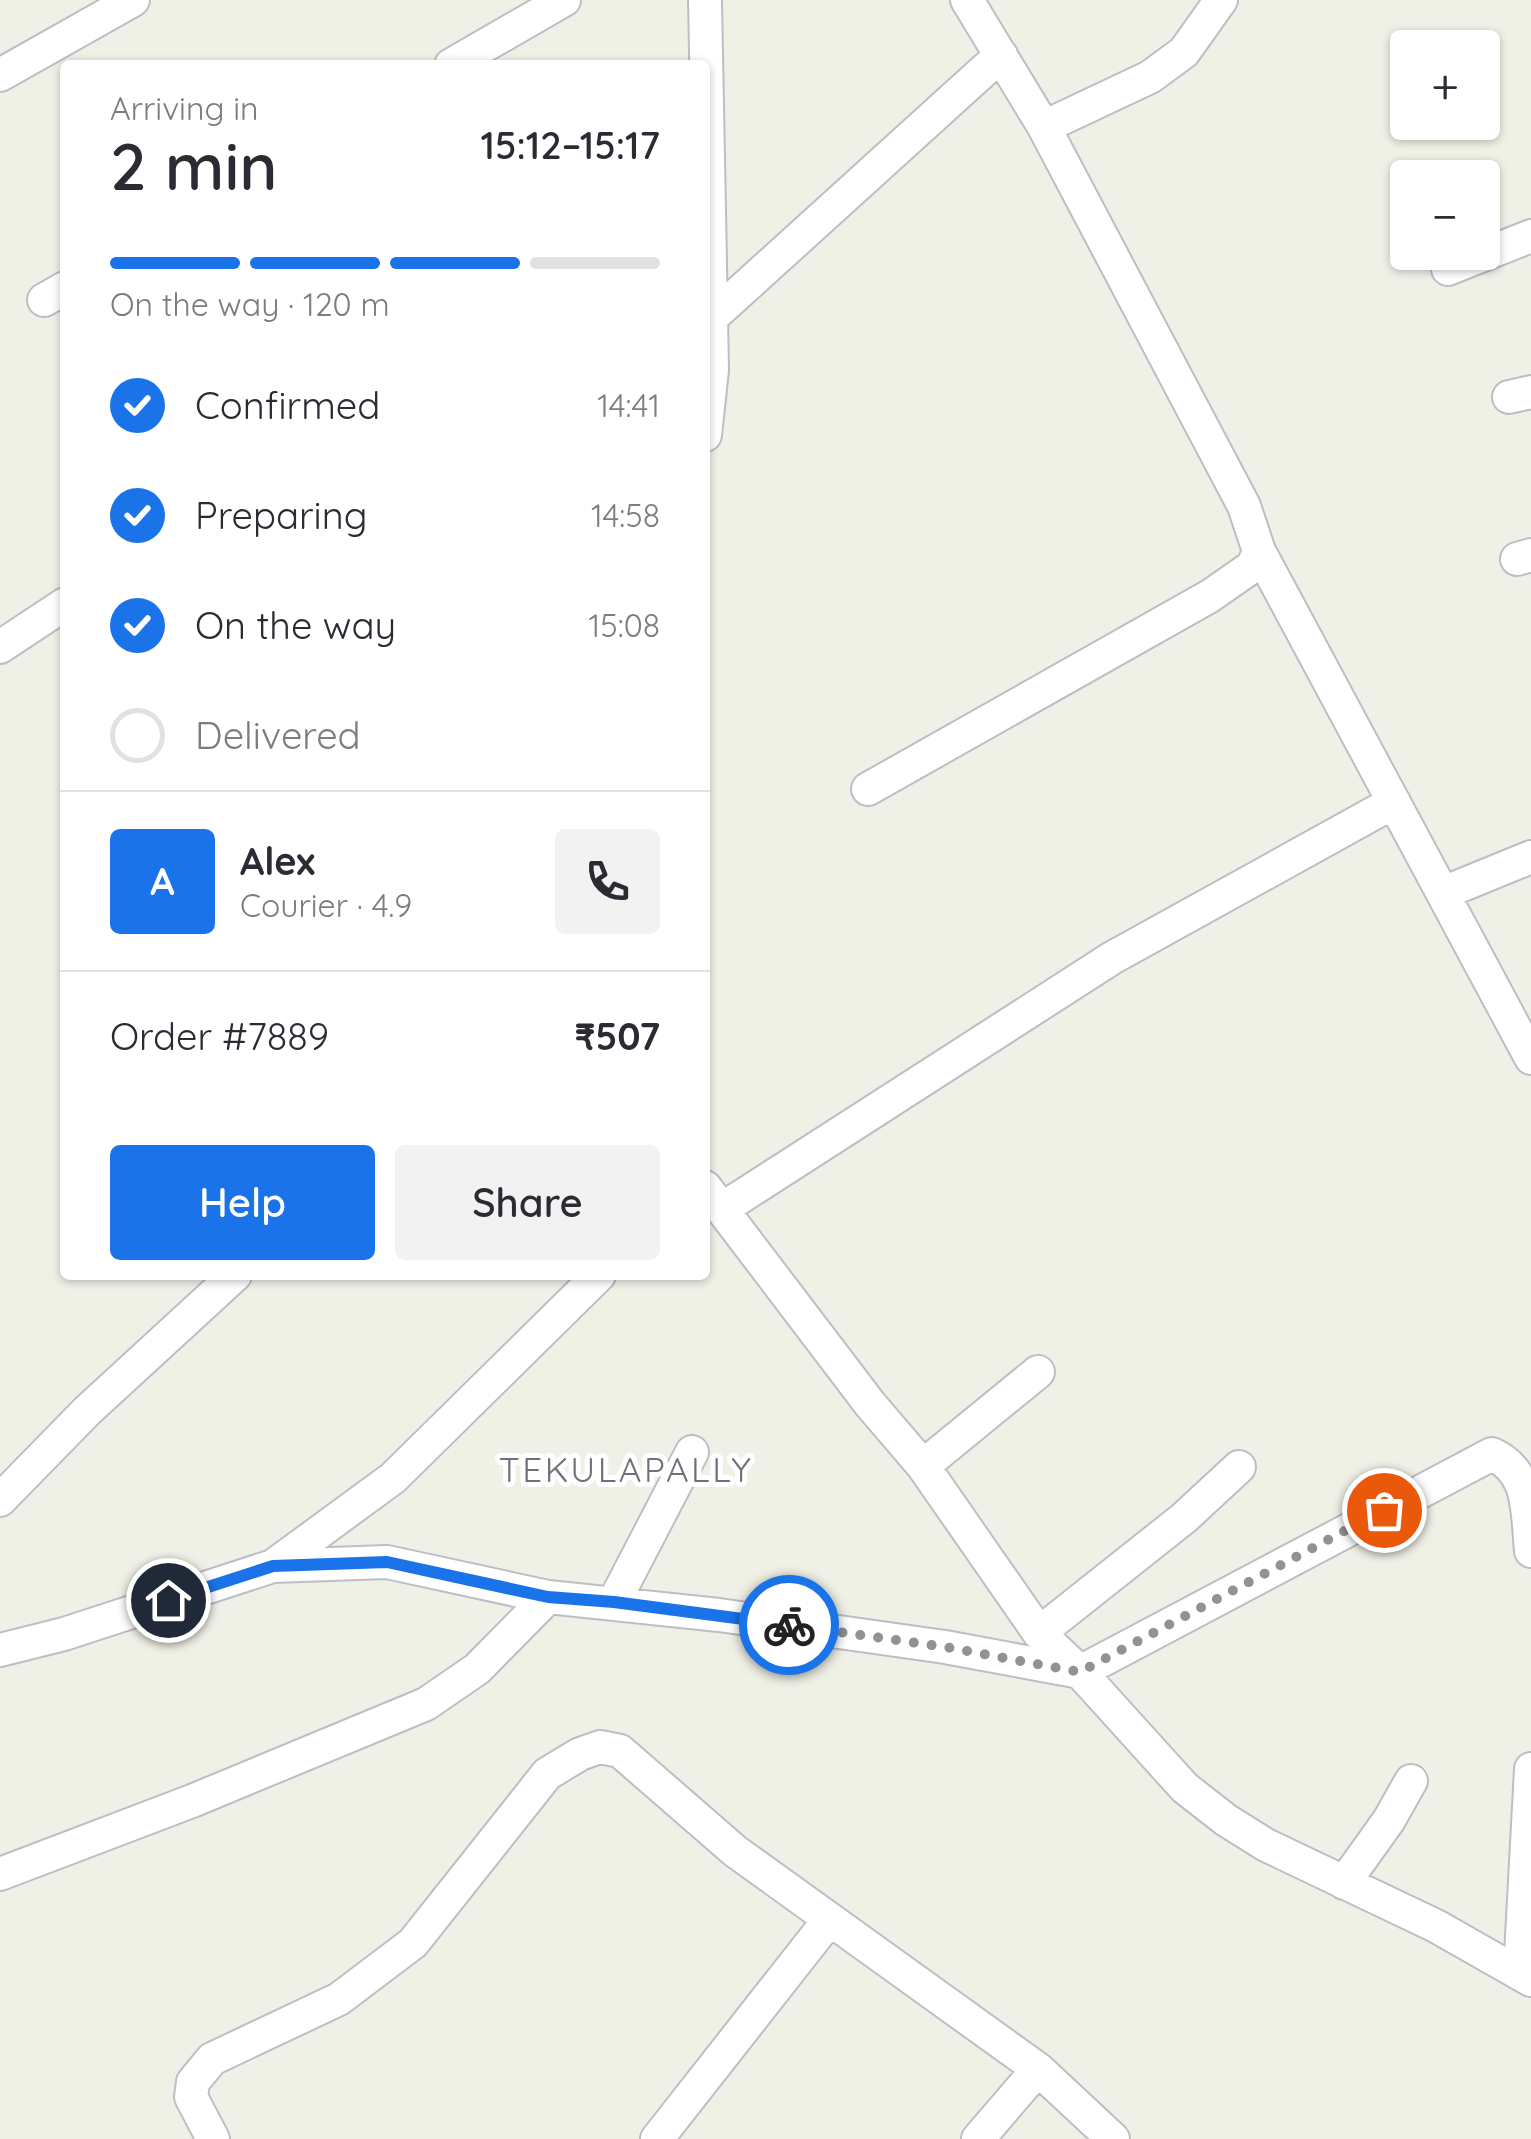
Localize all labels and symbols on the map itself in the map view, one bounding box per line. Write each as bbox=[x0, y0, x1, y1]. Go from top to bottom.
district label: TEKULAPALLY bbox=[499, 1447, 753, 1491]
pin bbox=[1342, 1468, 1427, 1553]
pin bbox=[126, 1558, 211, 1643]
courier bbox=[739, 1575, 839, 1675]

